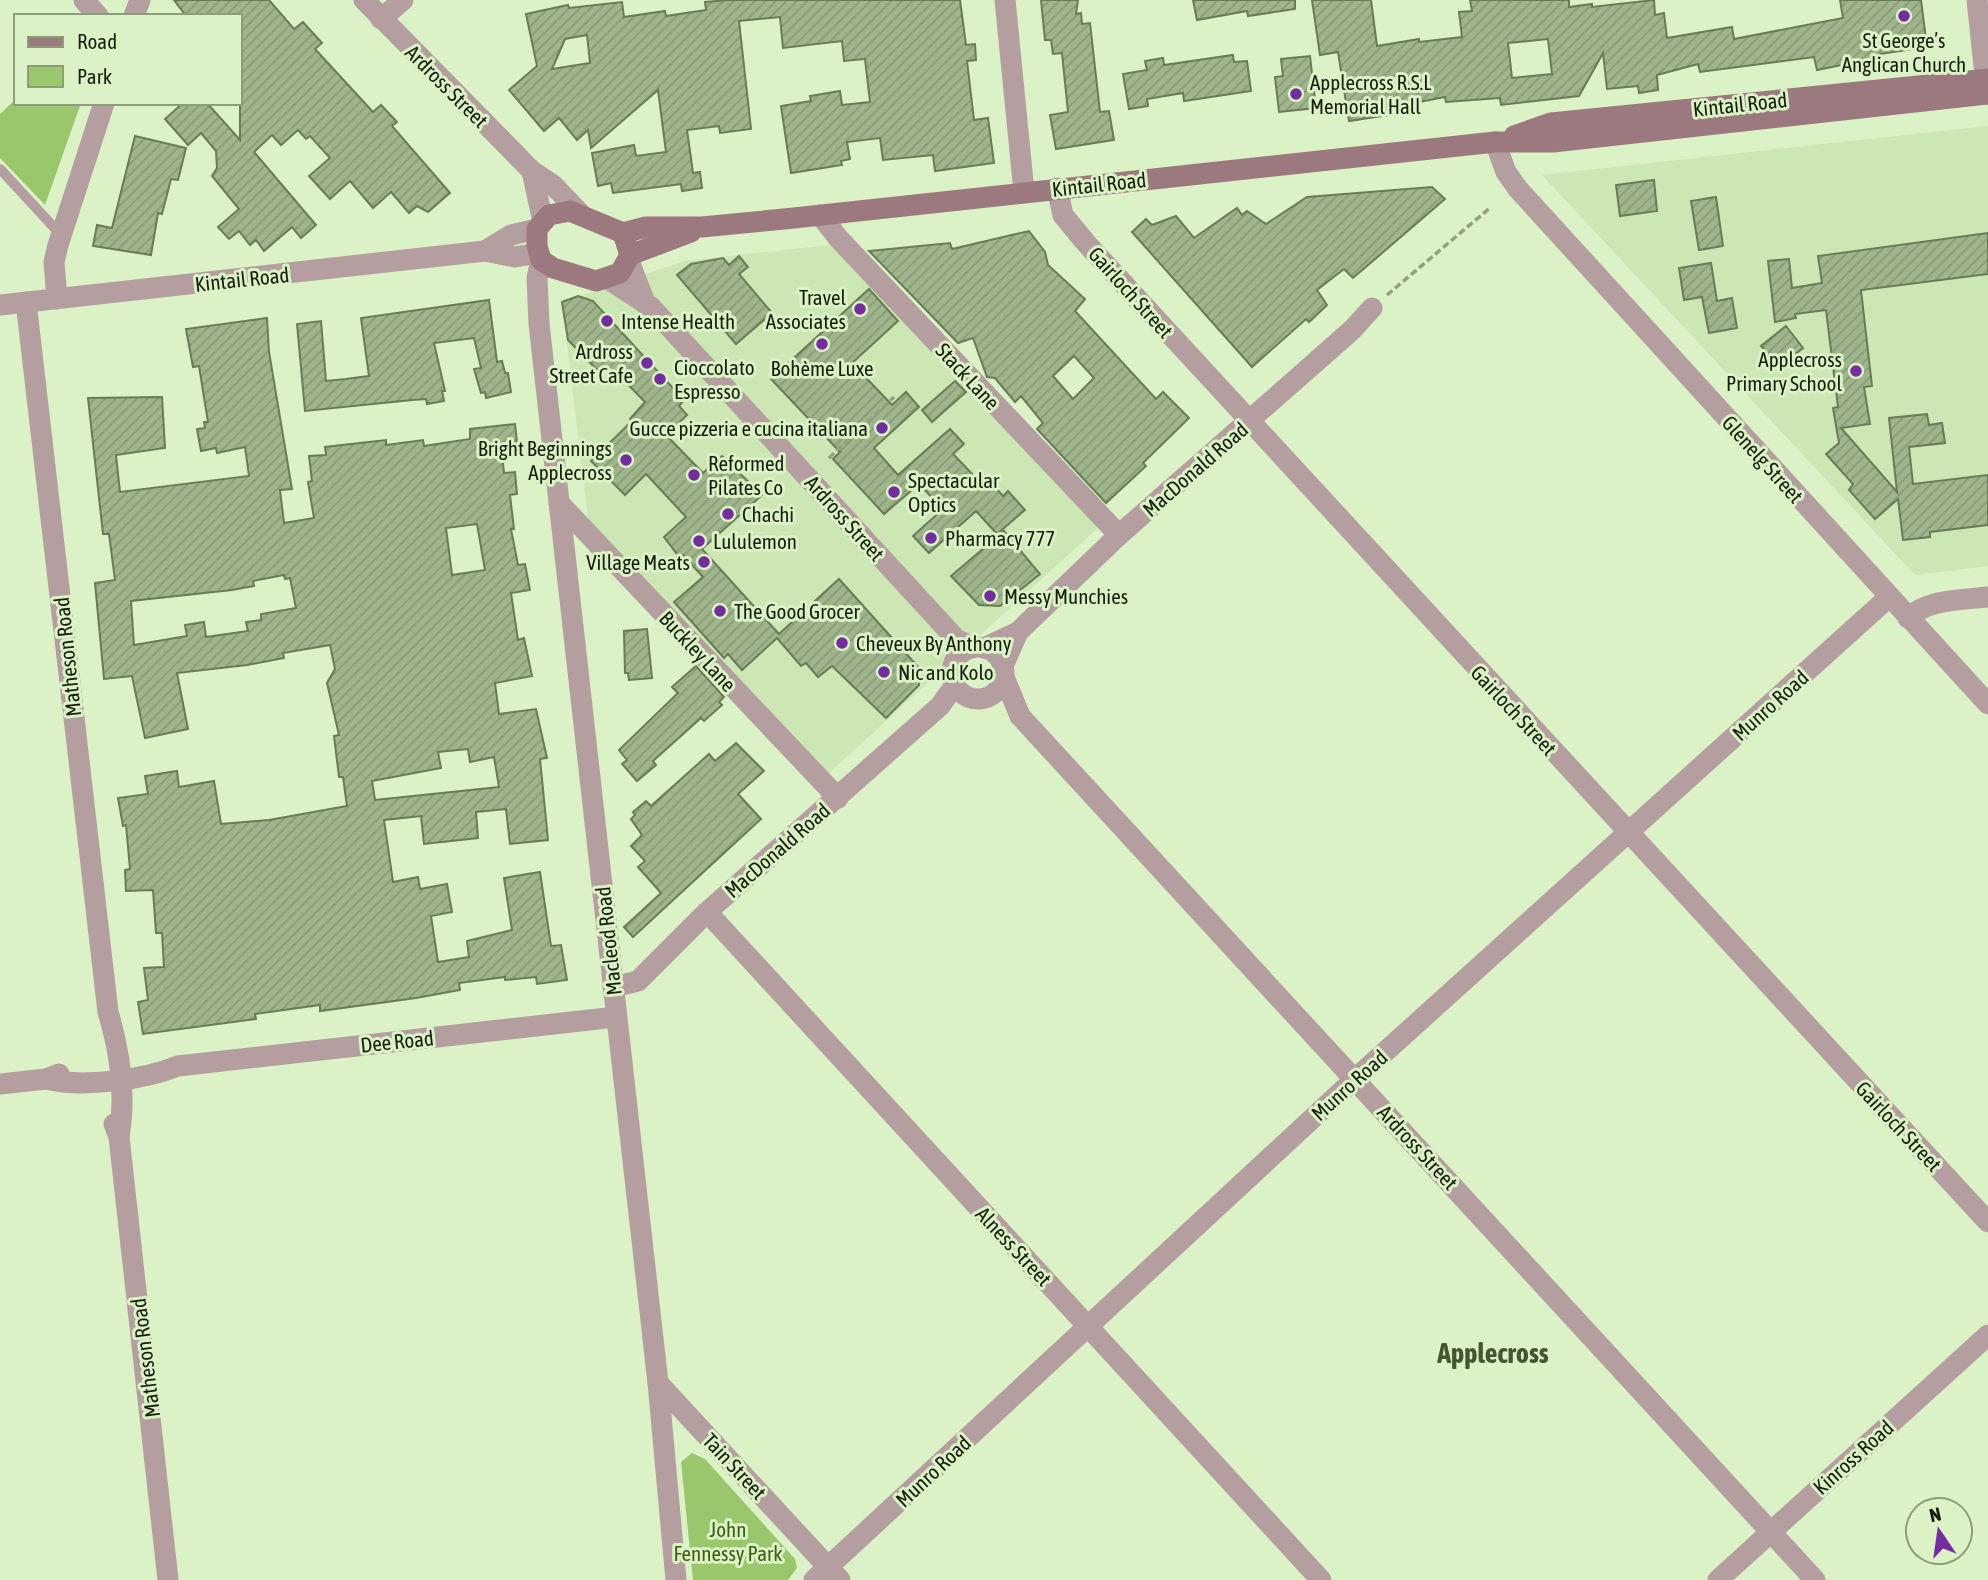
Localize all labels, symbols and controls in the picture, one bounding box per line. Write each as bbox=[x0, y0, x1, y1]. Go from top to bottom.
marker: St George’s Anglican Church bbox=[1896, 8, 1912, 24]
legend bbox=[14, 14, 242, 105]
place label: St George’s Anglican Church bbox=[1842, 28, 1966, 76]
text: Road bbox=[77, 29, 117, 53]
street label: Ardross Street bbox=[401, 40, 493, 132]
text: Park bbox=[77, 64, 112, 88]
place label: Applecross R.S.L Memorial Hall bbox=[1310, 70, 1431, 118]
marker: Applecross R.S.L Memorial Hall bbox=[1288, 86, 1304, 102]
street label: Kintail Road bbox=[1692, 87, 1788, 121]
street label: Kintail Road bbox=[1051, 167, 1147, 201]
street label: Gairloch Street bbox=[1084, 242, 1178, 342]
street label: Kintail Road bbox=[194, 262, 290, 296]
place label: Travel Associates bbox=[766, 285, 846, 333]
marker: Travel Associates bbox=[852, 301, 868, 317]
place label: Intense Health bbox=[621, 309, 735, 333]
marker: Intense Health bbox=[599, 313, 615, 329]
marker: Bohème Luxe bbox=[814, 336, 830, 352]
street label: Stack Lane bbox=[931, 338, 1005, 414]
place label: Ardross Street Cafe bbox=[550, 339, 633, 387]
place label: Applecross Primary School bbox=[1726, 347, 1842, 395]
marker: Ardross Street Cafe bbox=[639, 355, 655, 371]
place label: Cioccolato Espresso bbox=[674, 355, 755, 403]
place label: Bohème Luxe bbox=[770, 356, 874, 380]
marker: Applecross Primary School bbox=[1848, 363, 1864, 379]
marker: Cioccolato Espresso bbox=[652, 371, 668, 387]
street label: Glenelg Street bbox=[1718, 410, 1808, 508]
place label: Gucce pizzeria e cucina italiana bbox=[629, 416, 868, 440]
street label: MacDonald Road bbox=[1138, 417, 1252, 521]
marker: Gucce pizzeria e cucina italiana bbox=[874, 420, 890, 436]
place label: Bright Beginnings Applecross bbox=[478, 436, 612, 484]
place label: Reformed Pilates Co bbox=[708, 451, 784, 499]
marker: Bright Beginnings Applecross bbox=[618, 452, 634, 468]
marker: Reformed Pilates Co bbox=[686, 467, 702, 483]
place label: Spectacular Optics bbox=[908, 468, 1000, 516]
street label: Ardross Street bbox=[801, 470, 889, 566]
marker: Spectacular Optics bbox=[886, 484, 902, 500]
place label: Chachi bbox=[742, 502, 794, 526]
marker: Chachi bbox=[720, 506, 736, 522]
place label: Pharmacy 777 bbox=[945, 526, 1055, 550]
place label: Lululemon bbox=[713, 529, 797, 553]
marker: Pharmacy 777 bbox=[923, 530, 939, 546]
marker: Lululemon bbox=[691, 533, 707, 549]
place label: Village Meats bbox=[586, 550, 690, 574]
marker: Village Meats bbox=[696, 554, 712, 570]
place label: Messy Munchies bbox=[1004, 584, 1128, 608]
marker: Messy Munchies bbox=[982, 588, 998, 604]
street label: Matheson Road bbox=[49, 596, 85, 718]
place label: The Good Grocer bbox=[734, 599, 861, 623]
marker: The Good Grocer bbox=[712, 603, 728, 619]
street label: Buckley Lane bbox=[655, 606, 741, 696]
place label: Cheveux By Anthony bbox=[856, 631, 1012, 655]
marker: Cheveux By Anthony bbox=[834, 635, 850, 651]
place label: Nic and Kolo bbox=[898, 660, 994, 684]
street label: Gairloch Street bbox=[1466, 660, 1562, 760]
marker: Nic and Kolo bbox=[876, 664, 892, 680]
street label: Munro Road bbox=[1727, 665, 1813, 745]
street label: MacDonald Road bbox=[720, 798, 834, 902]
street label: Macleod Road bbox=[590, 885, 626, 997]
street label: Dee Road bbox=[359, 1025, 435, 1057]
street label: Munro Road bbox=[1306, 1045, 1392, 1125]
street label: Gairloch Street bbox=[1851, 1076, 1947, 1176]
street label: Ardross Street bbox=[1373, 1100, 1463, 1194]
street label: Alness Street bbox=[971, 1201, 1057, 1291]
street label: Matheson Road bbox=[126, 1297, 164, 1419]
district label: Applecross bbox=[1436, 1337, 1549, 1369]
street label: Kinross Road bbox=[1808, 1415, 1898, 1499]
street label: Tain Street bbox=[698, 1428, 772, 1504]
street label: Munro Road bbox=[891, 1430, 975, 1512]
north arrow bbox=[1904, 1496, 1974, 1566]
text: N bbox=[1927, 1502, 1943, 1526]
park label: John Fennessy Park bbox=[674, 1517, 782, 1565]

